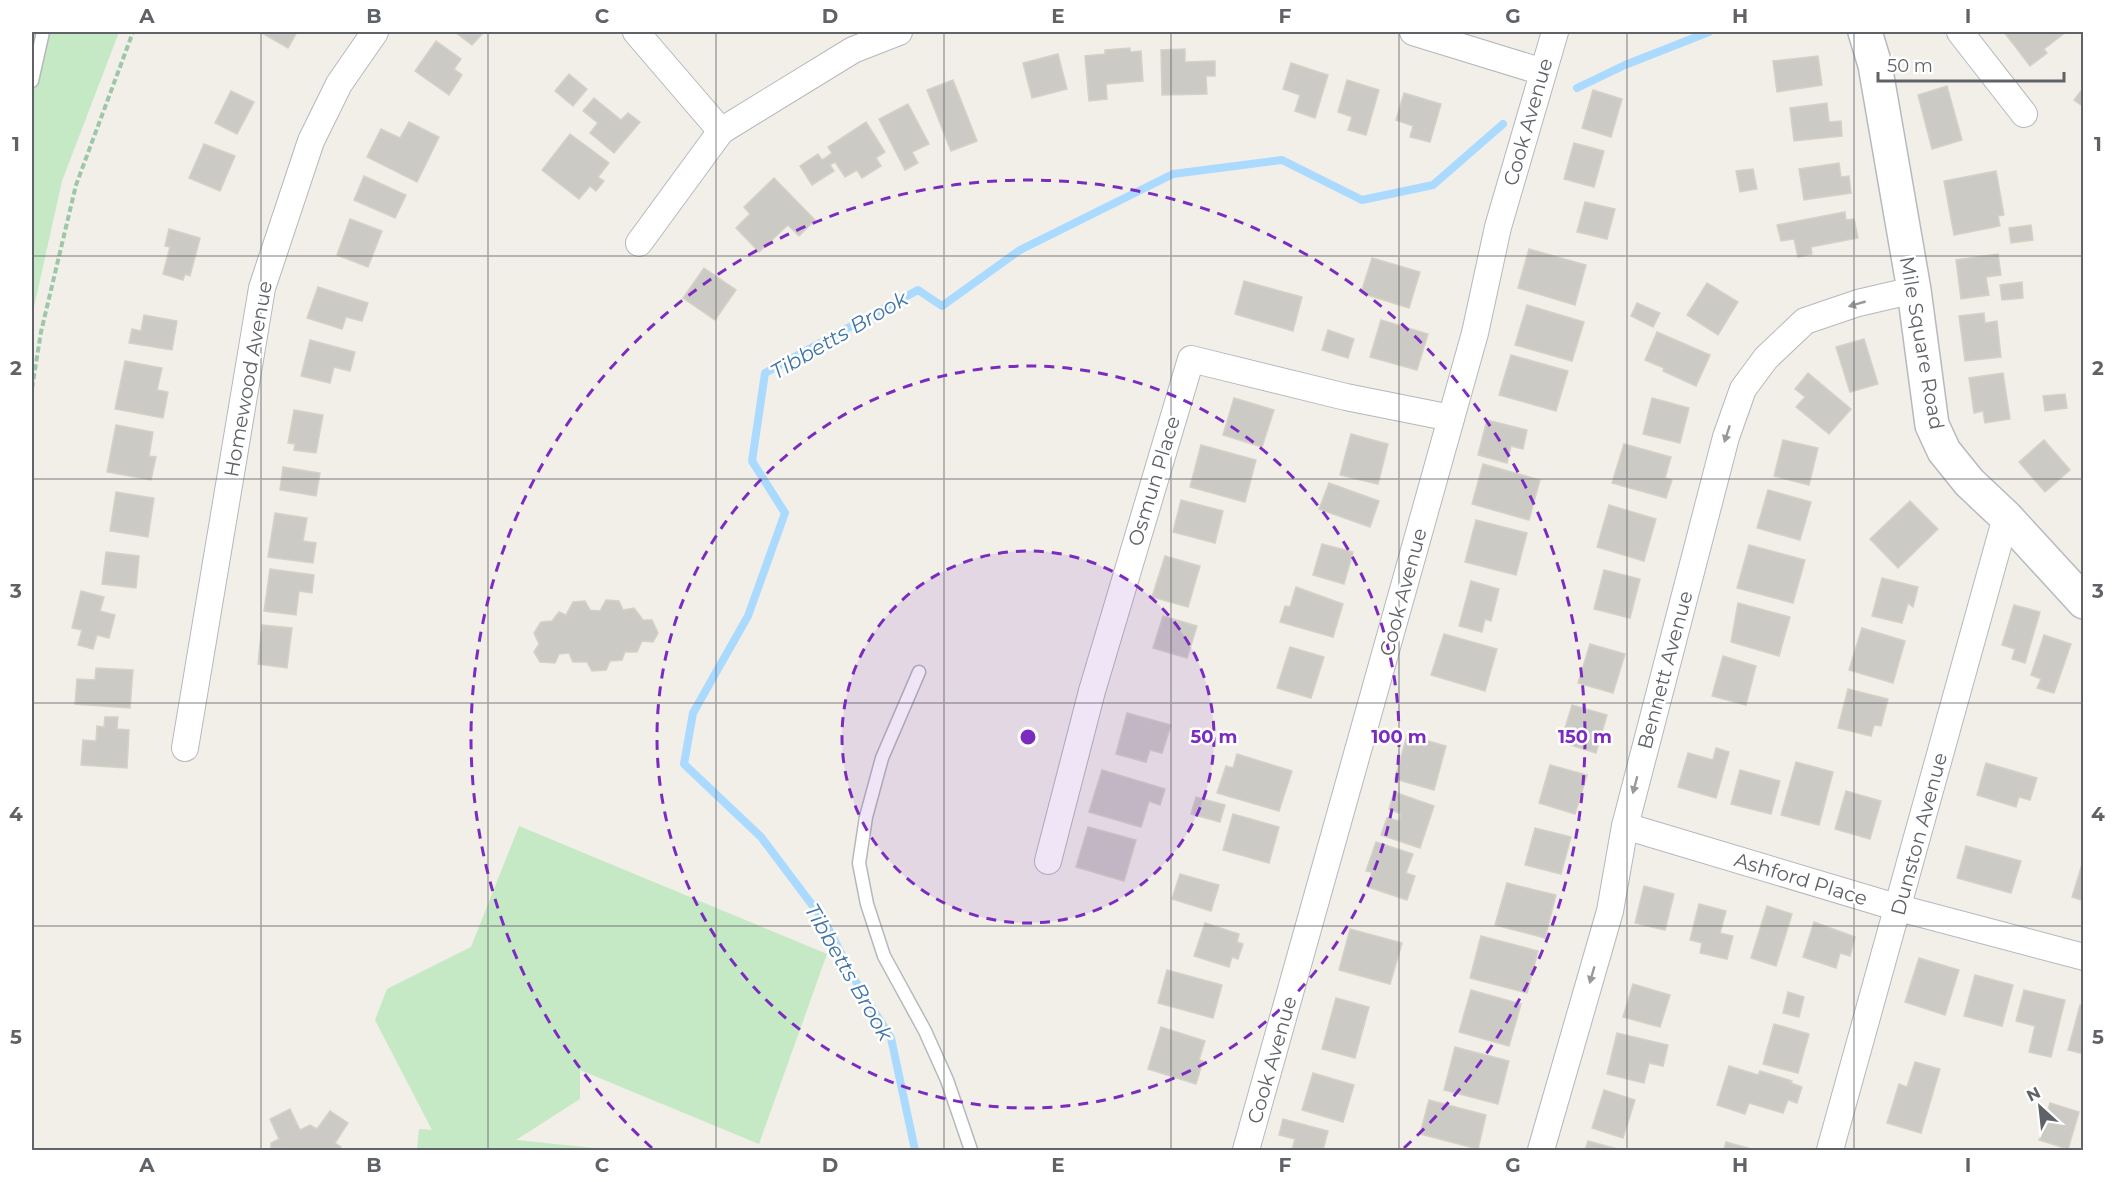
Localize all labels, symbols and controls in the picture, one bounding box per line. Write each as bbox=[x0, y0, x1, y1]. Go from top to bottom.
text: A bbox=[138, 4, 155, 28]
text: B bbox=[366, 4, 382, 28]
text: C bbox=[595, 4, 610, 28]
text: D bbox=[822, 4, 838, 28]
text: E bbox=[1051, 4, 1065, 28]
text: F bbox=[1279, 4, 1292, 28]
text: G bbox=[1505, 4, 1521, 28]
text: H bbox=[1732, 4, 1748, 28]
text: I bbox=[1965, 4, 1971, 28]
scale bar bbox=[1878, 45, 2064, 83]
street label: Cook Avenue bbox=[1498, 55, 1558, 189]
text: 50 m bbox=[1887, 55, 1933, 77]
text: 1 bbox=[12, 132, 20, 156]
text: 1 bbox=[2094, 132, 2102, 156]
street label: Mile Square Road bbox=[1895, 254, 1949, 432]
street label: Homewood Avenue bbox=[219, 279, 277, 479]
water label: Tibbetts Brook bbox=[766, 285, 913, 384]
one-way arrow bbox=[1848, 300, 1866, 309]
text: 2 bbox=[10, 356, 22, 380]
text: 2 bbox=[2092, 356, 2104, 380]
street label: Osmun Place bbox=[1123, 413, 1185, 549]
one-way arrow bbox=[1722, 425, 1731, 443]
street label: Cook Avenue bbox=[1374, 525, 1432, 659]
text: 3 bbox=[9, 579, 22, 603]
text: 3 bbox=[2091, 579, 2104, 603]
street label: Bennett Avenue bbox=[1632, 588, 1698, 752]
text: 50 m bbox=[1191, 726, 1237, 748]
text: 100 m bbox=[1371, 726, 1427, 748]
text: 150 m bbox=[1558, 726, 1612, 748]
centre of rings bbox=[1018, 727, 1038, 747]
street label: Dunston Avenue bbox=[1886, 750, 1952, 918]
one-way arrow bbox=[1630, 776, 1640, 794]
text: 4 bbox=[9, 802, 23, 826]
text: 4 bbox=[2091, 802, 2105, 826]
street label: Ashford Place bbox=[1732, 847, 1870, 911]
water label: Tibbetts Brook bbox=[800, 899, 899, 1046]
one-way arrow bbox=[1586, 966, 1596, 984]
street label: Cook Avenue bbox=[1242, 993, 1302, 1127]
text: 5 bbox=[10, 1025, 22, 1049]
text: 5 bbox=[2092, 1025, 2104, 1049]
north arrow bbox=[2010, 1077, 2070, 1137]
text: N bbox=[2023, 1083, 2043, 1105]
text: A bbox=[138, 1153, 155, 1177]
text: B bbox=[366, 1153, 382, 1177]
text: C bbox=[595, 1153, 610, 1177]
text: D bbox=[822, 1153, 838, 1177]
text: E bbox=[1051, 1153, 1065, 1177]
text: F bbox=[1279, 1153, 1292, 1177]
text: G bbox=[1505, 1153, 1521, 1177]
text: H bbox=[1732, 1153, 1748, 1177]
text: I bbox=[1965, 1153, 1971, 1177]

